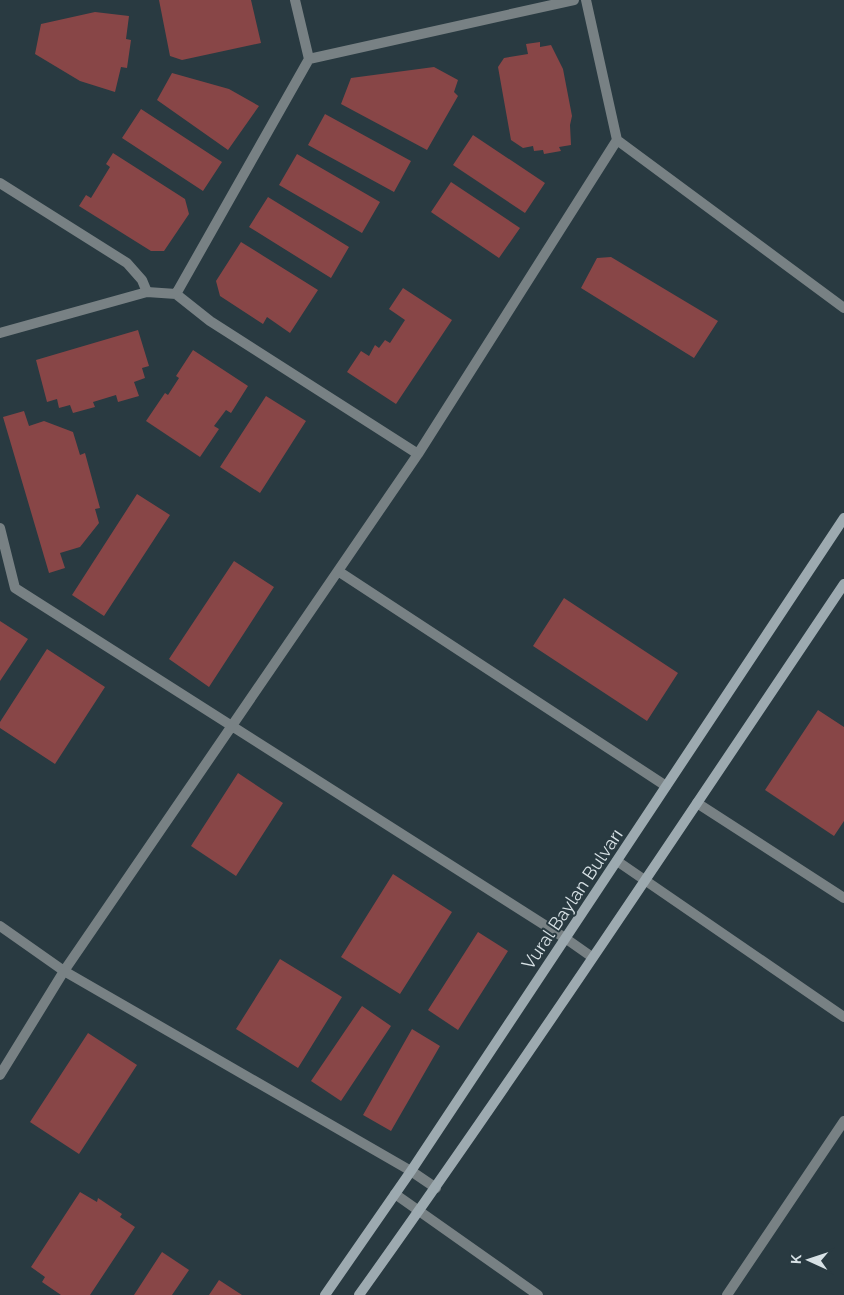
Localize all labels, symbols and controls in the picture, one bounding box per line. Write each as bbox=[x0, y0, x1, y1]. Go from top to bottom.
street label: Vural Baylan Bulvarı bbox=[517, 825, 627, 973]
north arrow bbox=[784, 1235, 834, 1285]
text: K bbox=[788, 1254, 804, 1264]

